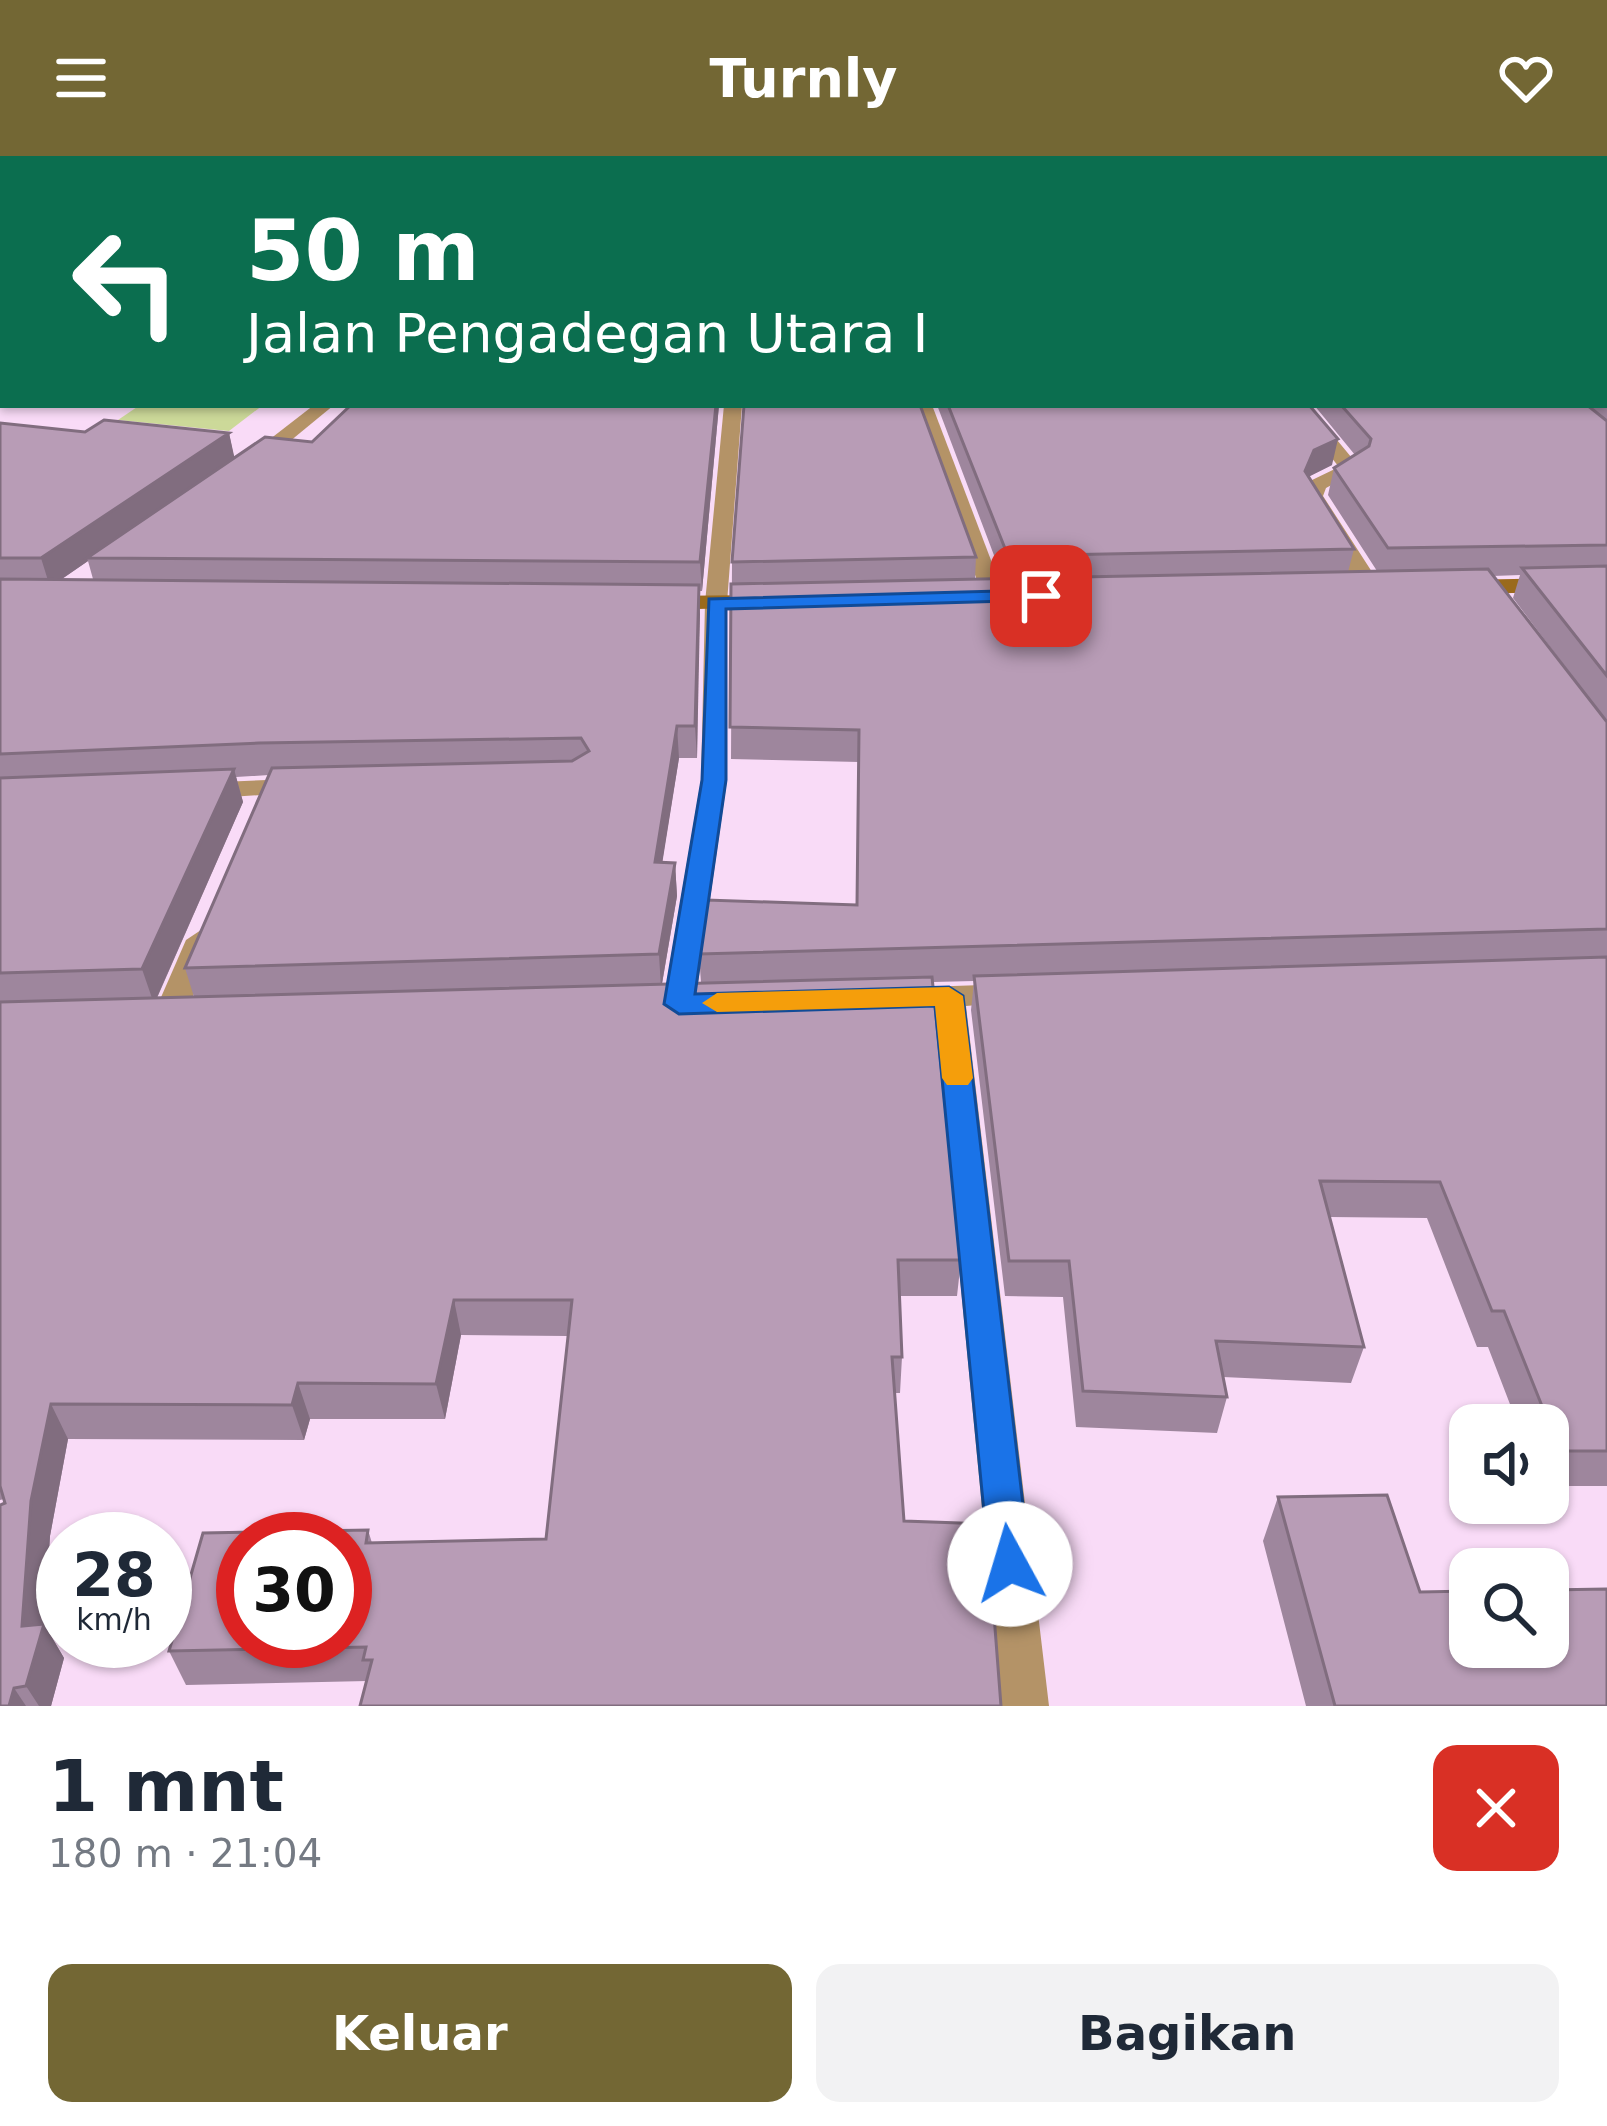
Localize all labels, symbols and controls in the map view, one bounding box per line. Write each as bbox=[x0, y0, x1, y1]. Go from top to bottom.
icon: menu bbox=[48, 45, 114, 111]
icon: heart bbox=[1493, 45, 1559, 111]
text: Turnly bbox=[709, 47, 898, 110]
text: 50 m bbox=[246, 202, 480, 300]
icon: left bbox=[48, 204, 204, 360]
text: Jalan Pengadegan Utara I bbox=[246, 302, 928, 365]
pin bbox=[990, 545, 1092, 647]
icon: arrive bbox=[1008, 563, 1074, 629]
map controls bbox=[1449, 1404, 1569, 1668]
button: sound bbox=[1449, 1404, 1569, 1524]
position arrow bbox=[947, 1501, 1073, 1627]
speed limit sign: 30 bbox=[216, 1512, 372, 1668]
text: 28 bbox=[72, 1540, 156, 1610]
button: search bbox=[1449, 1548, 1569, 1668]
text: km/h bbox=[76, 1602, 152, 1637]
text: 1 mnt bbox=[48, 1744, 284, 1828]
button: close bbox=[1433, 1745, 1559, 1871]
text: 180 m · 21:04 bbox=[48, 1831, 322, 1876]
button: Keluar bbox=[48, 1964, 792, 2102]
button: Bagikan bbox=[816, 1964, 1559, 2102]

